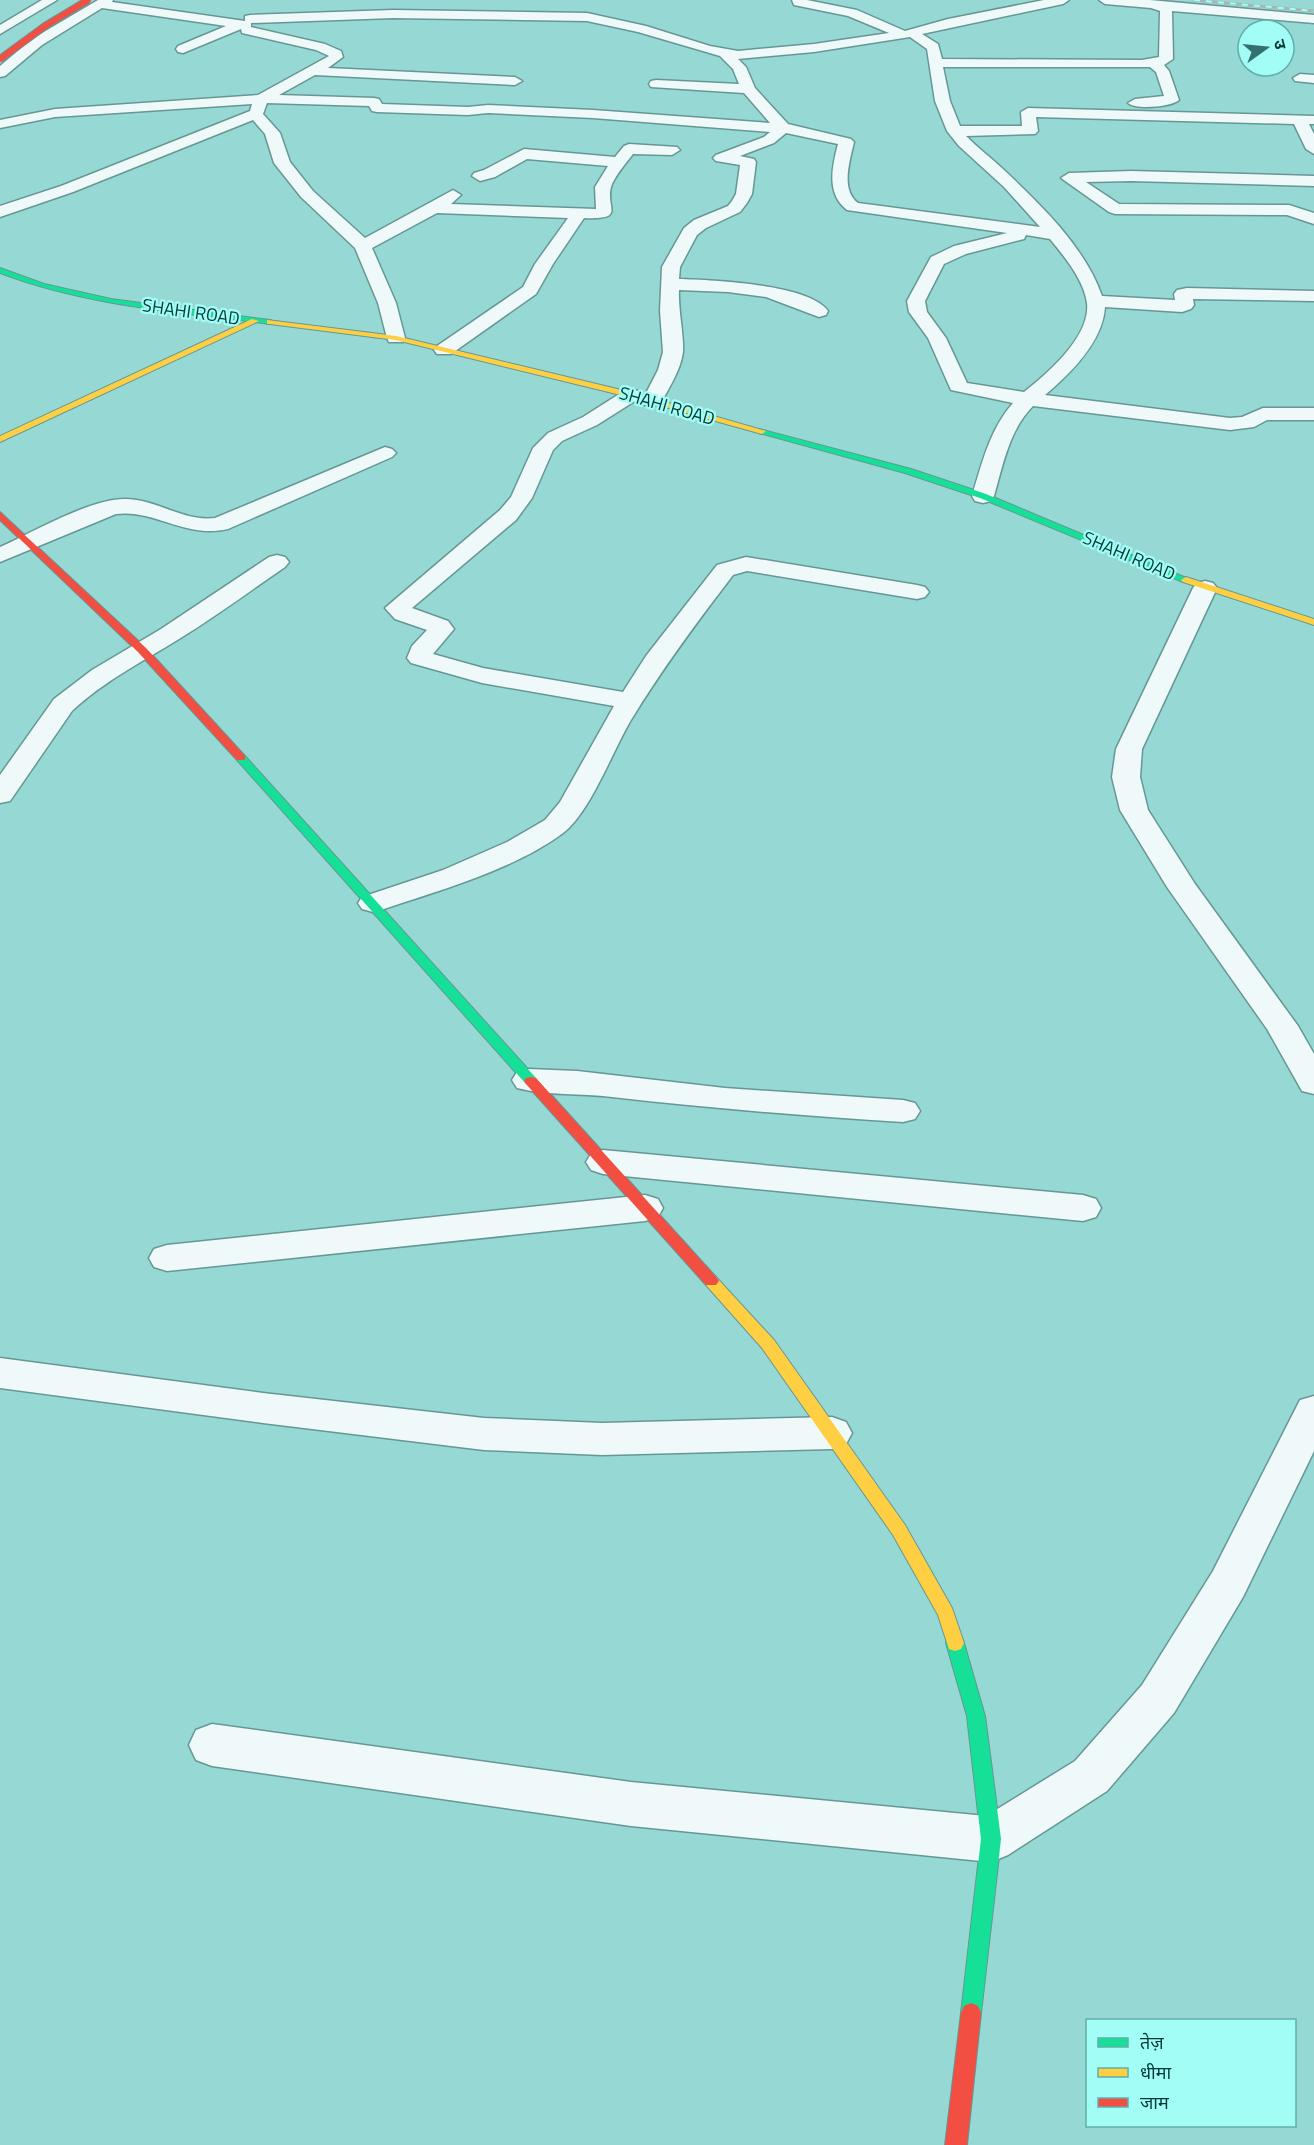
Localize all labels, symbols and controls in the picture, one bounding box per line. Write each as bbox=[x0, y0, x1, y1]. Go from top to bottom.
north arrow bbox=[1236, 18, 1296, 78]
text: उ bbox=[1268, 36, 1293, 52]
street label: SHAHI ROAD bbox=[141, 291, 242, 332]
street label: SHAHI ROAD bbox=[616, 379, 718, 432]
street label: SHAHI ROAD bbox=[1079, 524, 1180, 587]
legend bbox=[1086, 2019, 1296, 2127]
text: तेज़ bbox=[1140, 2029, 1164, 2056]
text: धीमा bbox=[1140, 2059, 1171, 2086]
text: जाम bbox=[1140, 2089, 1170, 2116]

